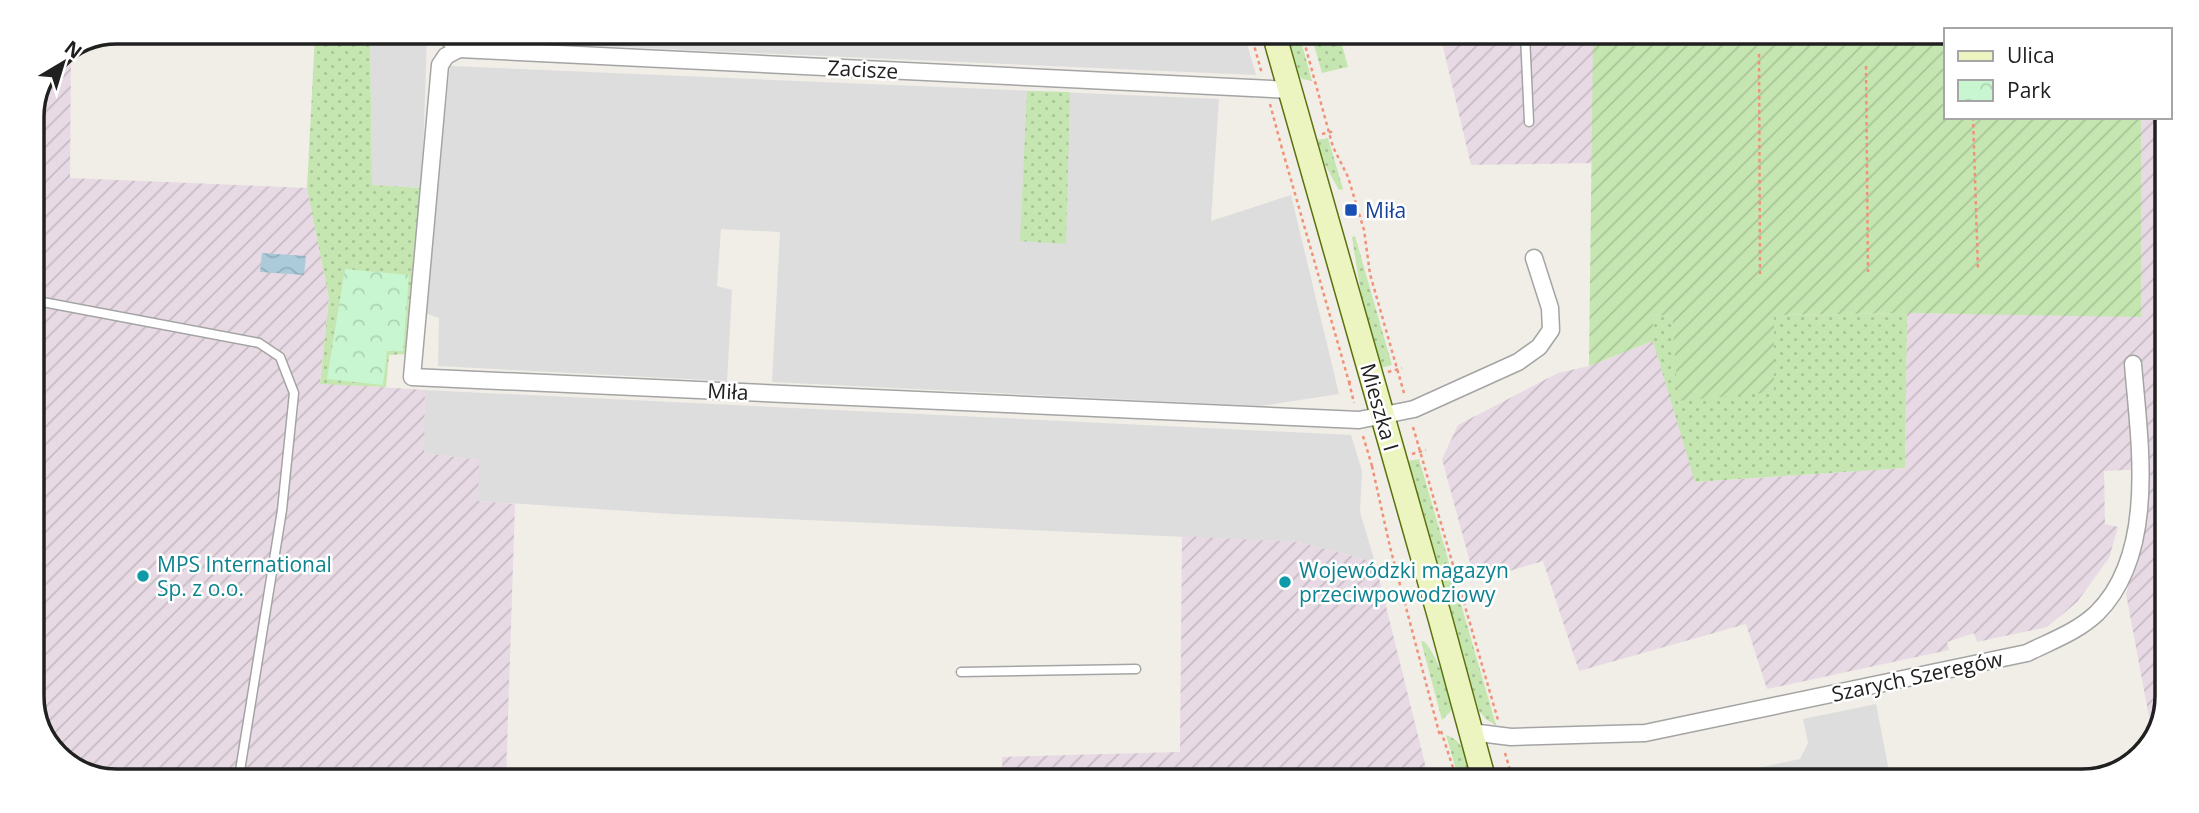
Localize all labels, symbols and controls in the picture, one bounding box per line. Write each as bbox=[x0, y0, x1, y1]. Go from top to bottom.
north arrow bbox=[28, 28, 98, 98]
legend bbox=[1944, 28, 2171, 119]
text: N bbox=[59, 35, 88, 65]
text: Ulica bbox=[2007, 41, 2055, 69]
street label: Zacisze bbox=[827, 53, 899, 85]
text: Park bbox=[2007, 76, 2051, 104]
place label: Miła bbox=[1365, 196, 1406, 224]
marker: Miła bbox=[1343, 202, 1359, 218]
street label: Mieszka I bbox=[1354, 360, 1406, 454]
street label: Miła bbox=[707, 376, 749, 406]
place label: MPS International Sp. z o.o. bbox=[157, 550, 332, 602]
place label: Wojewódzki magazyn przeciwpowodziowy bbox=[1299, 556, 1509, 608]
marker: MPS International Sp. z o.o. bbox=[135, 568, 151, 584]
marker: Wojewódzki magazyn przeciwpowodziowy bbox=[1277, 574, 1293, 590]
street label: Szarych Szeregów bbox=[1829, 644, 2006, 708]

